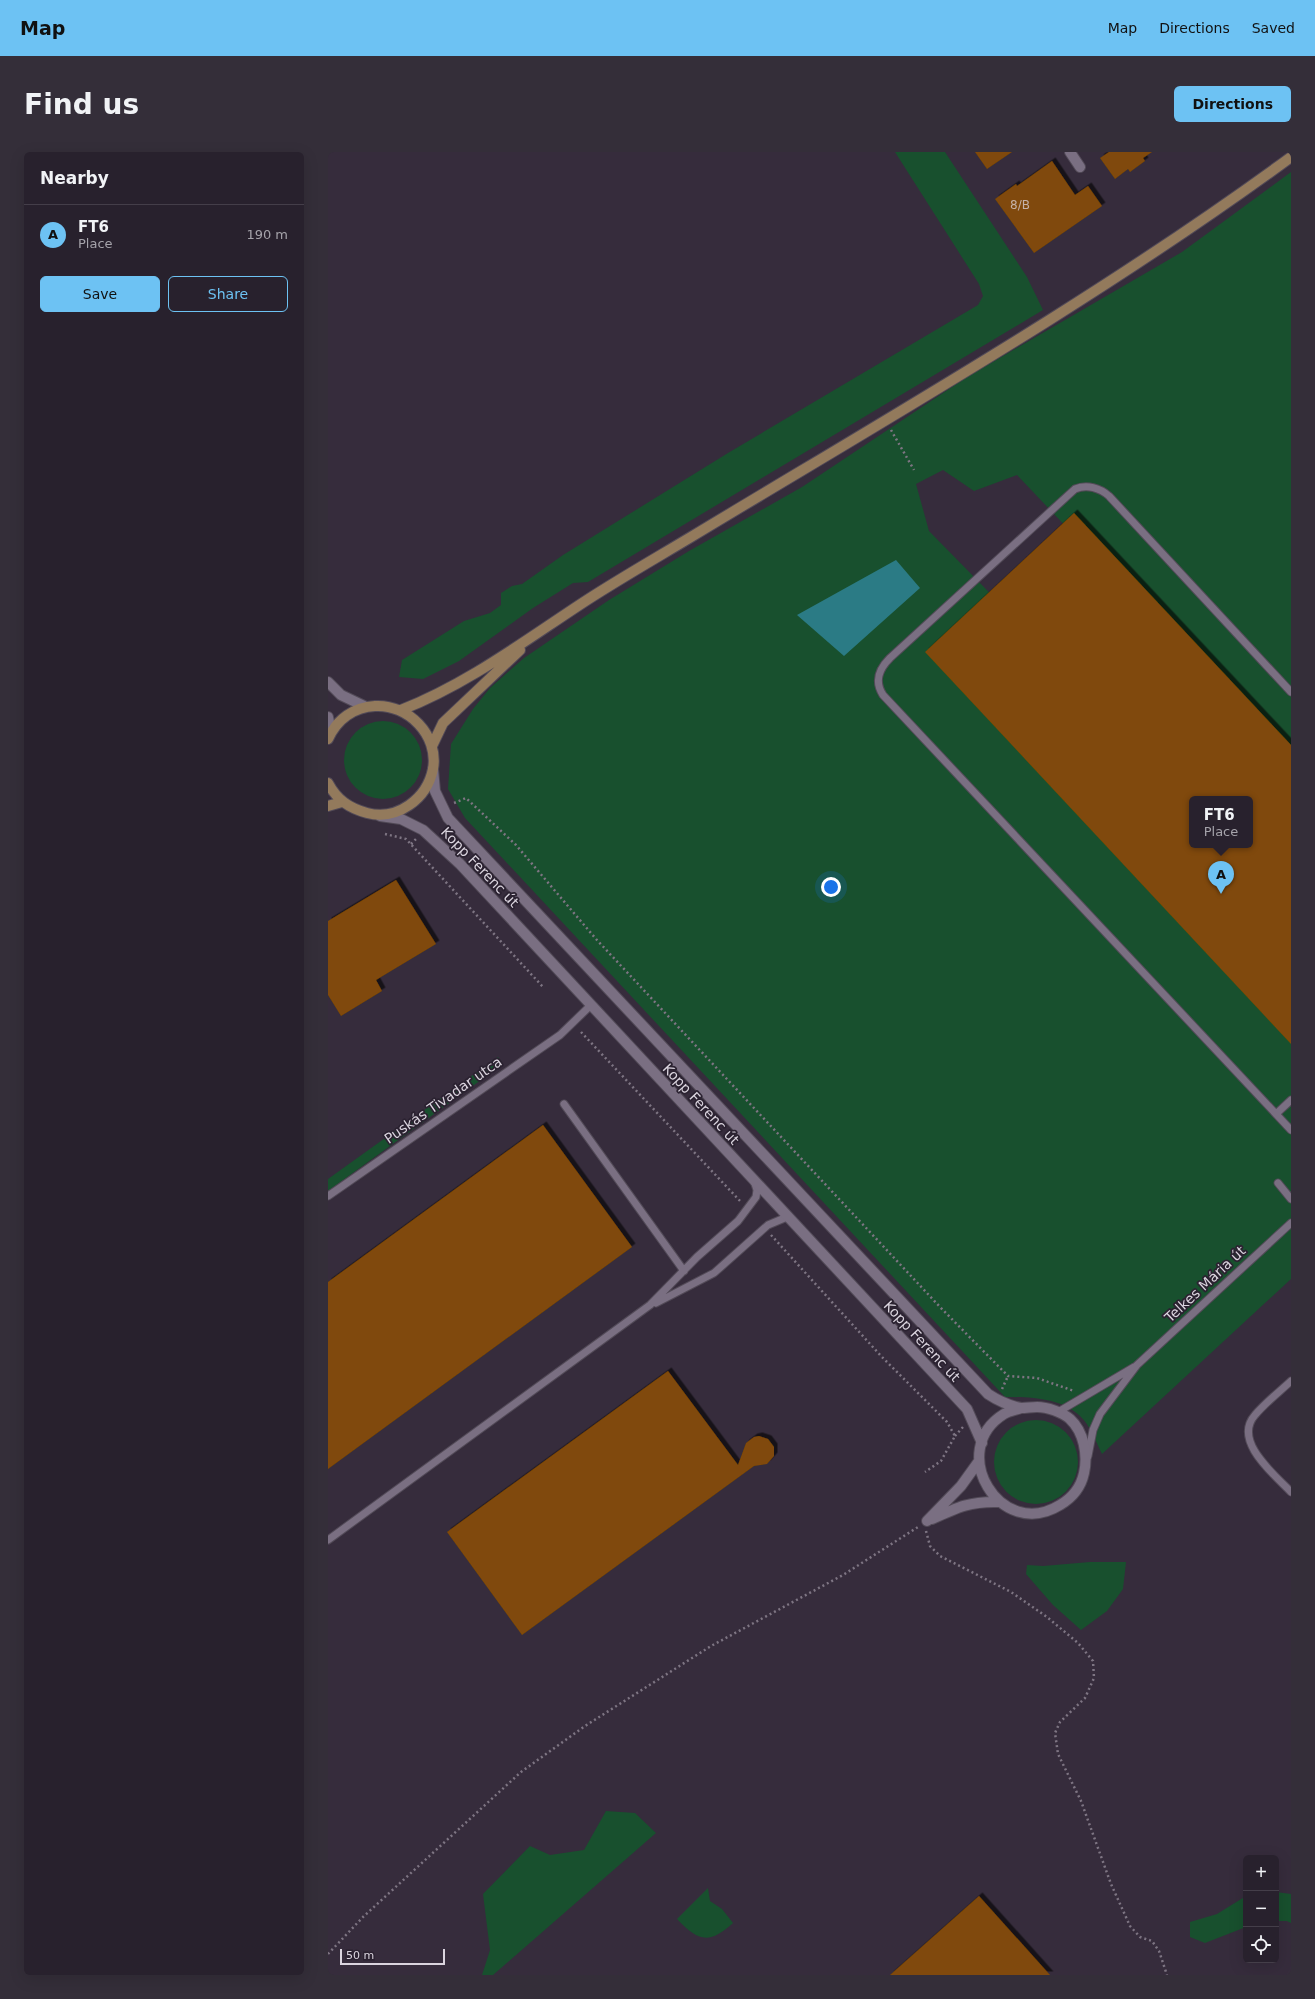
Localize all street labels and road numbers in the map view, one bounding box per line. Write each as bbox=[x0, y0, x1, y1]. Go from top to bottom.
street label: Kopp Ferenc út bbox=[438, 824, 522, 911]
street label: Puskás Tivadar utca bbox=[381, 1053, 505, 1147]
street label: Kopp Ferenc út bbox=[659, 1060, 743, 1148]
street label: Telkes Mária út bbox=[1161, 1242, 1249, 1326]
street label: Kopp Ferenc út bbox=[880, 1297, 964, 1385]

